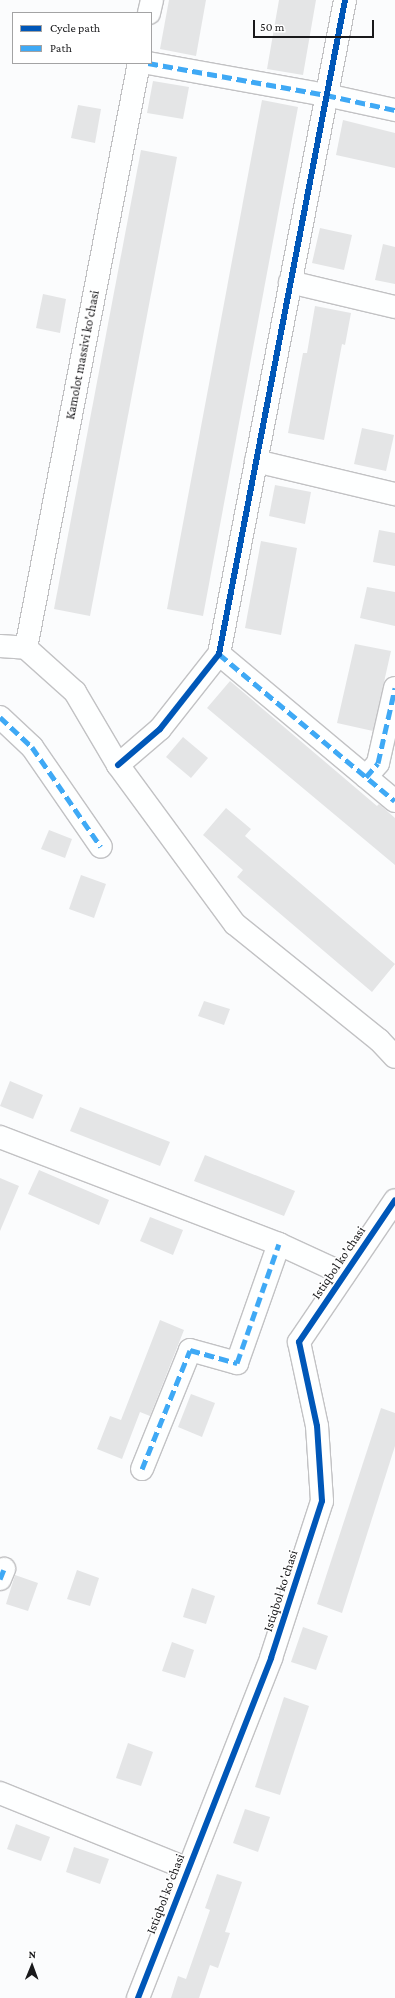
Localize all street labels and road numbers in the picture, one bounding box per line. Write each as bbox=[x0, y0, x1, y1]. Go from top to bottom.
street label: Kamolot massivi ko'chasi bbox=[63, 289, 103, 421]
street label: Istiqbol ko'chasi bbox=[309, 1224, 369, 1302]
street label: Istiqbol ko'chasi bbox=[260, 1548, 302, 1634]
street label: Istiqbol ko'chasi bbox=[144, 1852, 188, 1936]

